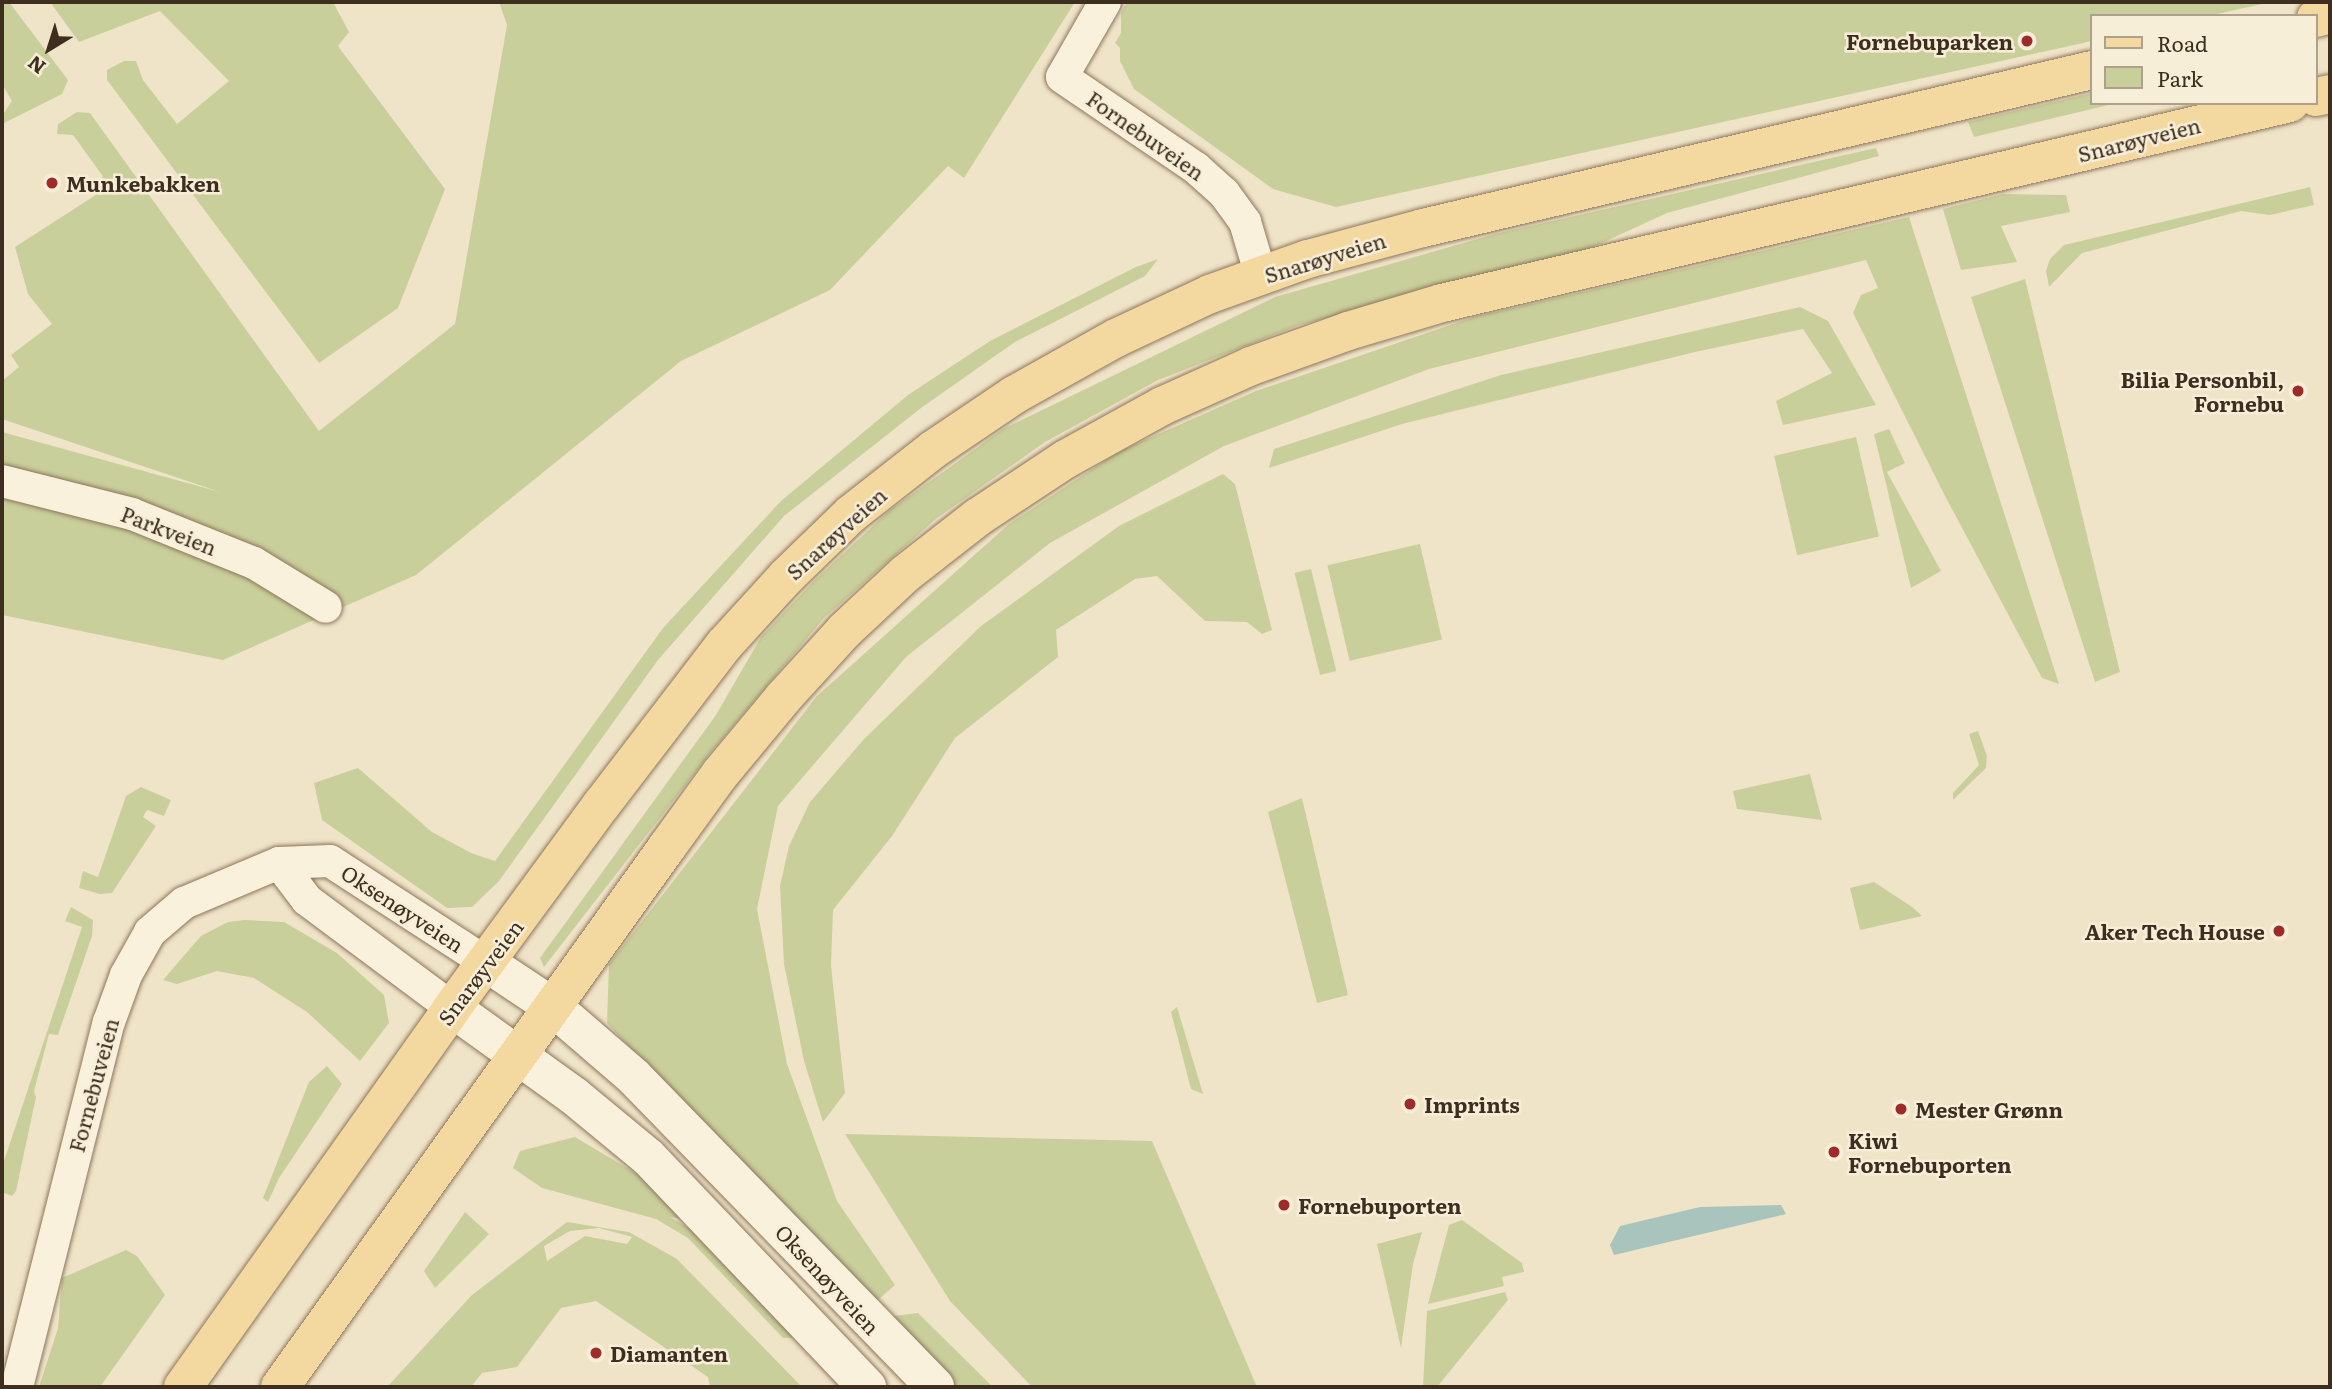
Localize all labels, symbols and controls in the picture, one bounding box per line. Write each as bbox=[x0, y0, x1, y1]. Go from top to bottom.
north arrow bbox=[14, 14, 84, 84]
legend bbox=[2090, 14, 2318, 105]
text: Road bbox=[2157, 27, 2208, 58]
place label: Fornebuparken bbox=[1846, 28, 2013, 54]
marker: Fornebuparken bbox=[2019, 33, 2035, 49]
text: N bbox=[21, 50, 51, 81]
text: Park bbox=[2157, 62, 2203, 93]
street label: Fornebuveien bbox=[1082, 85, 1210, 185]
street label: Snarøyveien bbox=[2075, 112, 2203, 166]
place label: Munkebakken bbox=[66, 170, 220, 196]
marker: Munkebakken bbox=[44, 175, 60, 191]
street label: Snarøyveien bbox=[1261, 227, 1389, 287]
place label: Bilia Personbil, Fornebu bbox=[2120, 366, 2284, 416]
marker: Bilia Personbil, Fornebu bbox=[2290, 383, 2306, 399]
street label: Snarøyveien bbox=[781, 482, 891, 584]
street label: Parkveien bbox=[118, 500, 220, 560]
street label: Oksenøyveien bbox=[337, 859, 469, 957]
street label: Snarøyveien bbox=[432, 914, 528, 1030]
place label: Aker Tech House bbox=[2085, 918, 2265, 944]
marker: Aker Tech House bbox=[2271, 923, 2287, 939]
street label: Fornebuveien bbox=[63, 1015, 123, 1155]
place label: Imprints bbox=[1424, 1091, 1520, 1117]
marker: Imprints bbox=[1402, 1096, 1418, 1112]
place label: Mester Grønn bbox=[1915, 1096, 2063, 1122]
marker: Mester Grønn bbox=[1893, 1101, 1909, 1117]
place label: Kiwi Fornebuporten bbox=[1848, 1127, 2012, 1177]
marker: Kiwi Fornebuporten bbox=[1826, 1144, 1842, 1160]
place label: Fornebuporten bbox=[1298, 1192, 1462, 1218]
marker: Fornebuporten bbox=[1276, 1197, 1292, 1213]
street label: Oksenøyveien bbox=[771, 1219, 885, 1339]
place label: Diamanten bbox=[610, 1340, 728, 1366]
marker: Diamanten bbox=[588, 1345, 604, 1361]

